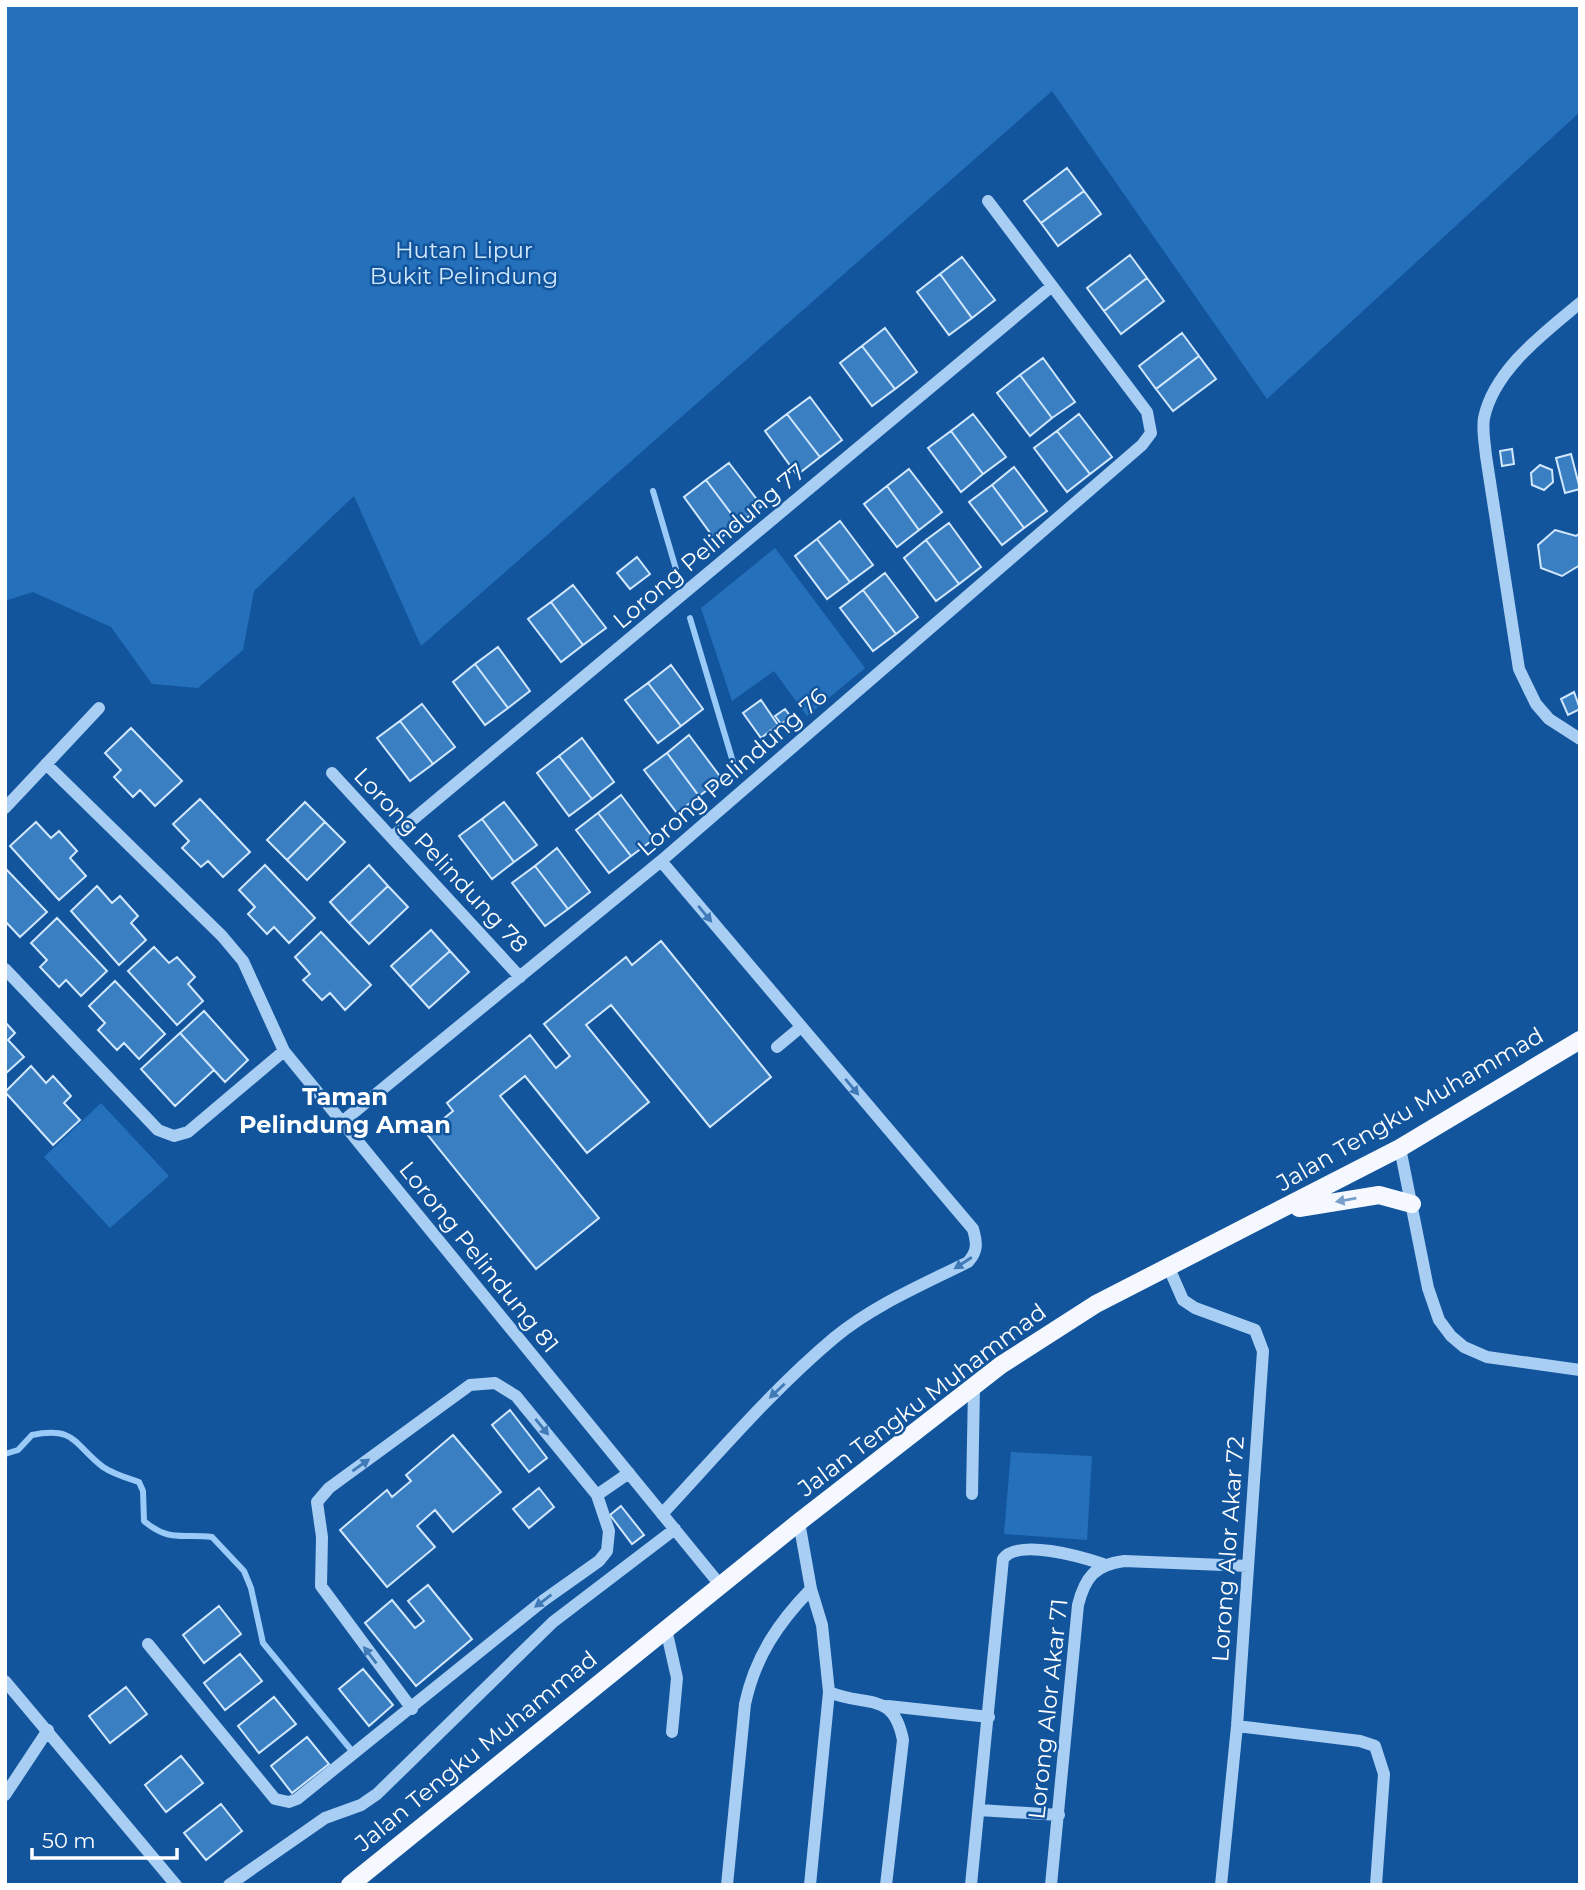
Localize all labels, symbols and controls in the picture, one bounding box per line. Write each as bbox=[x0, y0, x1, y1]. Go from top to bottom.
park label: Hutan Lipur Bukit Pelindung bbox=[370, 236, 558, 290]
street label: Lorong Pelindung 77 bbox=[607, 458, 811, 634]
street label: Lorong Pelindung 76 bbox=[632, 682, 832, 862]
street label: Lorong Pelindung 78 bbox=[348, 762, 534, 958]
one-way arrow bbox=[697, 905, 712, 922]
street label: Jalan Tengku Muhammad bbox=[1271, 1021, 1548, 1197]
one-way arrow bbox=[844, 1078, 860, 1096]
district label: Taman Pelindung Aman bbox=[239, 1082, 451, 1139]
street label: Lorong Pelindung 81 bbox=[393, 1156, 565, 1358]
one-way arrow bbox=[1335, 1195, 1357, 1206]
one-way arrow bbox=[954, 1256, 972, 1270]
street label: Jalan Tengku Muhammad bbox=[792, 1298, 1051, 1503]
one-way arrow bbox=[769, 1383, 786, 1399]
one-way arrow bbox=[534, 1419, 549, 1436]
street label: Lorong Alor Akar 72 bbox=[1206, 1435, 1250, 1663]
one-way arrow bbox=[352, 1458, 370, 1472]
one-way arrow bbox=[534, 1594, 552, 1608]
street label: Lorong Alor Akar 71 bbox=[1022, 1597, 1074, 1821]
street label: Jalan Tengku Muhammad bbox=[349, 1645, 603, 1858]
one-way arrow bbox=[363, 1646, 378, 1664]
scale bar bbox=[32, 1816, 177, 1860]
text: 50 m bbox=[42, 1828, 96, 1853]

